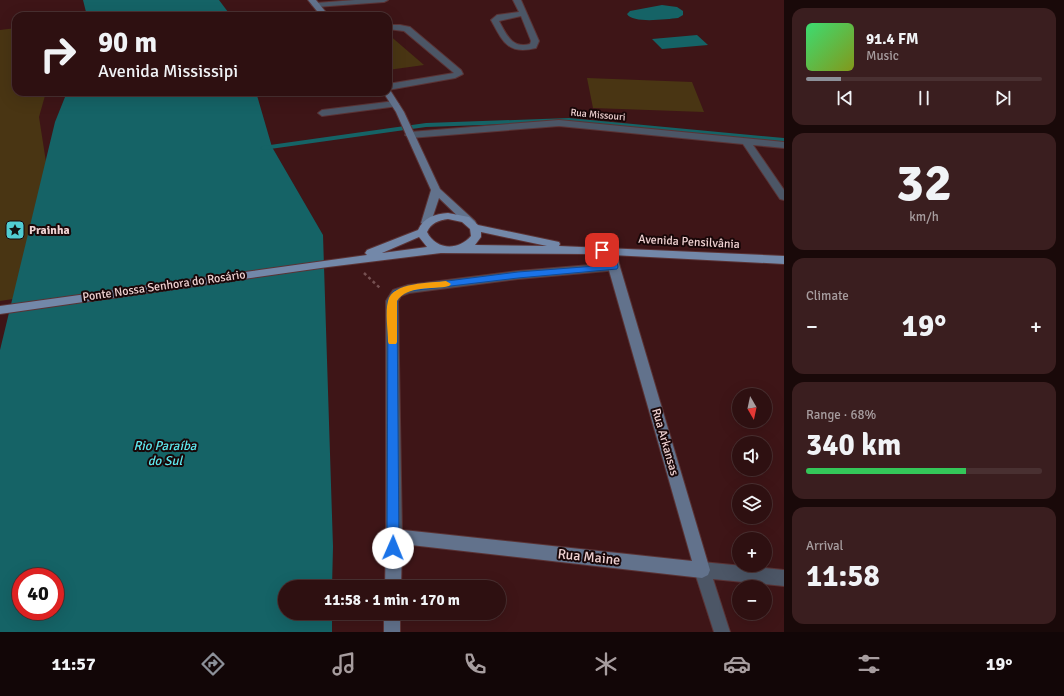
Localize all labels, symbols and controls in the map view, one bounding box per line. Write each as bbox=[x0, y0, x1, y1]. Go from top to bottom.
text: 90 m bbox=[98, 26, 157, 60]
icon: right bbox=[32, 28, 84, 80]
text: 91.4 FM bbox=[866, 30, 918, 48]
text: Music bbox=[866, 48, 899, 64]
text: Avenida Mississipi bbox=[98, 60, 238, 82]
icon: previous bbox=[834, 87, 856, 109]
icon: pause bbox=[913, 87, 935, 109]
icon: next bbox=[992, 87, 1014, 109]
street label: Rua Missouri bbox=[570, 107, 626, 123]
text: 32 bbox=[896, 151, 952, 215]
text: km/h bbox=[909, 209, 939, 225]
place icon: Prainha bbox=[4, 219, 26, 241]
place label: Prainha bbox=[29, 223, 70, 238]
street label: Avenida Pensilvânia bbox=[638, 232, 740, 252]
pin bbox=[585, 233, 619, 267]
icon: arrive bbox=[591, 239, 613, 261]
street label: Ponte Nossa Senhora do Rosário bbox=[81, 267, 247, 305]
text: Climate bbox=[806, 288, 849, 304]
text: 19° bbox=[902, 308, 946, 345]
text: − bbox=[806, 313, 818, 340]
text: + bbox=[1030, 313, 1042, 340]
north arrow bbox=[732, 388, 772, 428]
map controls bbox=[732, 388, 772, 620]
street label: Rua Arkansas bbox=[648, 407, 682, 477]
text: Range · 68% bbox=[806, 407, 876, 423]
text: 340 km bbox=[806, 427, 901, 464]
button: sound bbox=[732, 436, 772, 476]
water label: Rio Paraíba do Sul bbox=[134, 438, 197, 469]
button: layers bbox=[732, 484, 772, 524]
position arrow bbox=[372, 527, 414, 569]
button: + bbox=[732, 532, 772, 572]
text: Arrival bbox=[806, 538, 843, 554]
street label: Rua Maine bbox=[557, 545, 621, 569]
text: 11:58 bbox=[806, 558, 880, 595]
speed limit sign: 40 bbox=[12, 568, 64, 620]
button: − bbox=[732, 580, 772, 620]
text: 11:58 · 1 min · 170 m bbox=[324, 591, 460, 609]
icon: directions bbox=[199, 650, 227, 678]
icon: music bbox=[330, 650, 358, 678]
icon: phone bbox=[461, 650, 489, 678]
icon: climate bbox=[592, 650, 620, 678]
icon: car bbox=[723, 650, 751, 678]
icon: filters bbox=[855, 650, 883, 678]
text: 11:57 bbox=[52, 653, 96, 675]
text: 19° bbox=[986, 653, 1012, 675]

